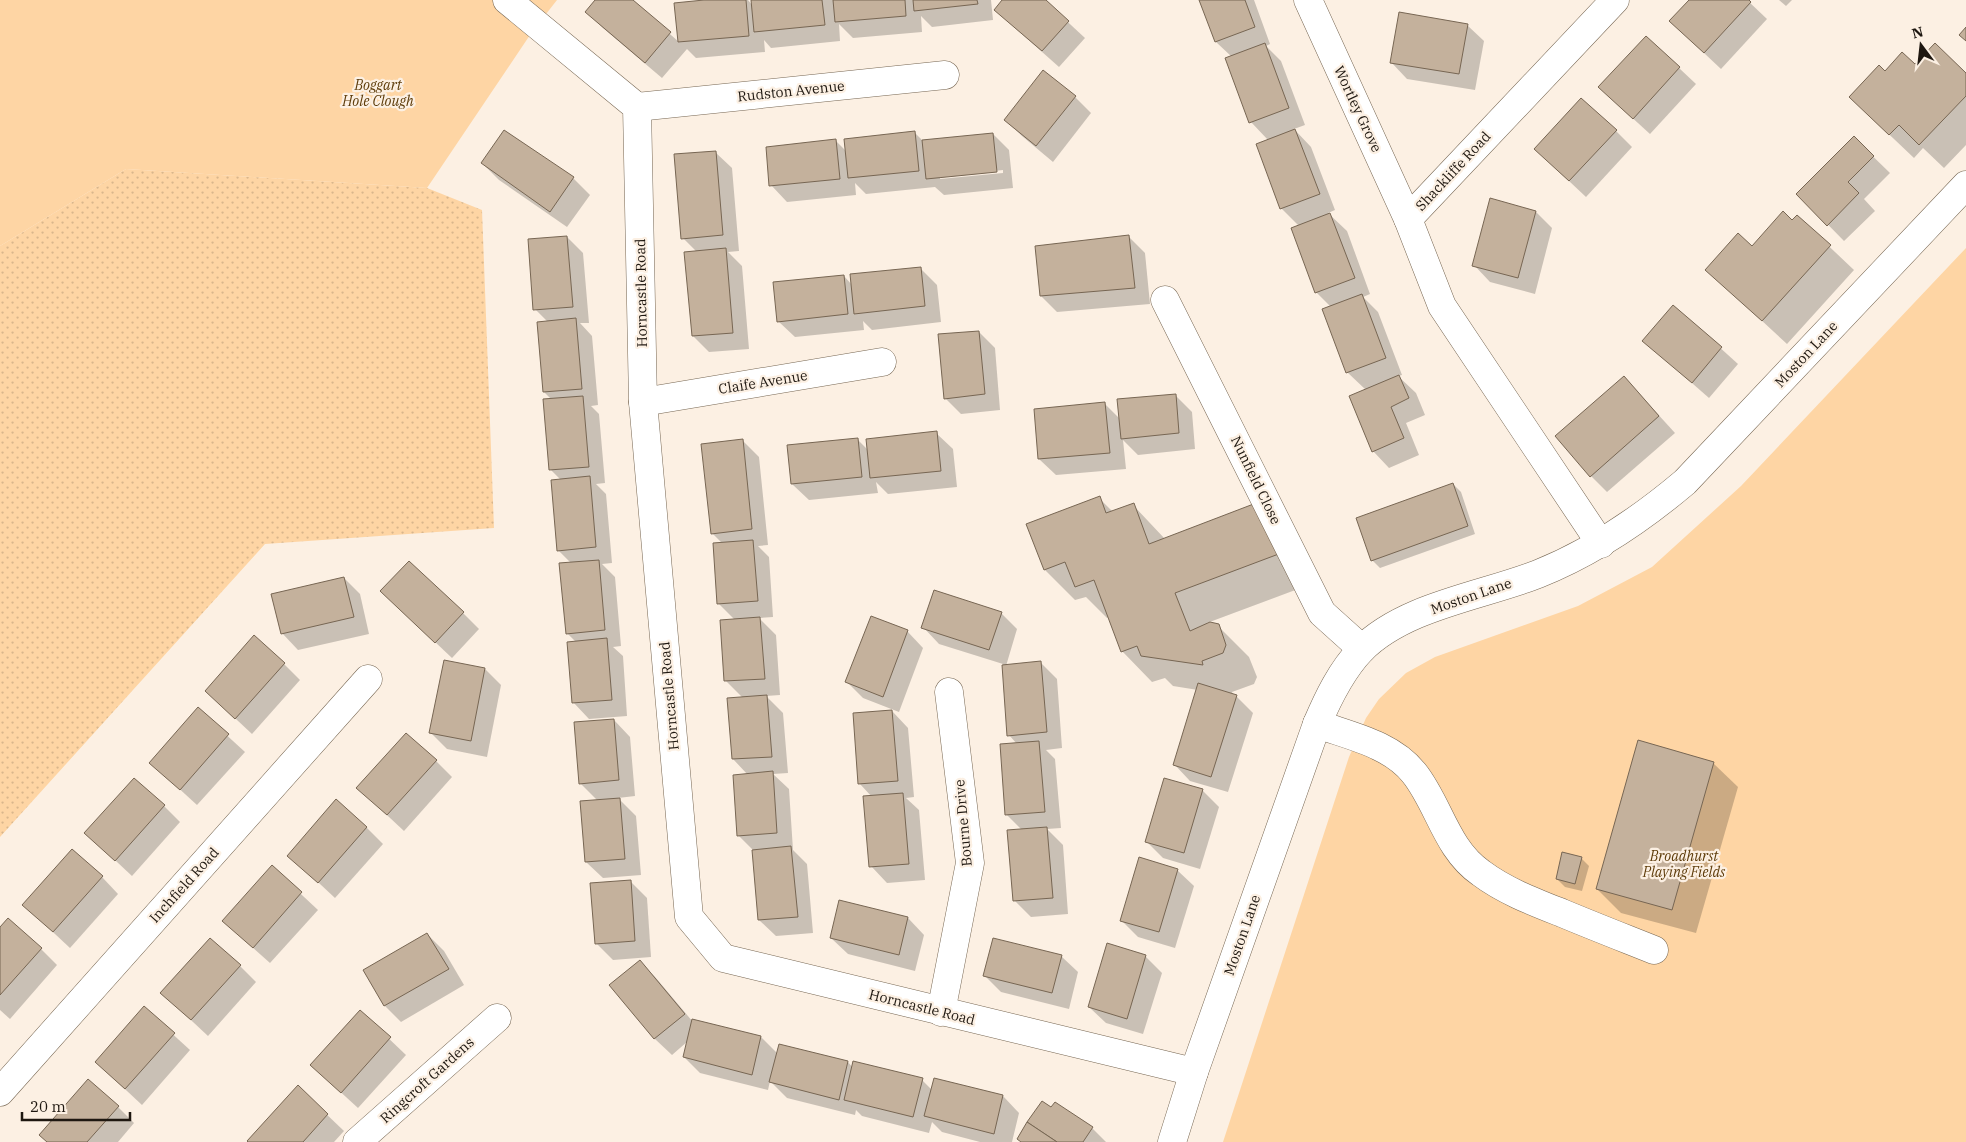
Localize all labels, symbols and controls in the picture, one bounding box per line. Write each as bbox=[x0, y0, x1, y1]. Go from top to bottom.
north arrow bbox=[1896, 20, 1946, 70]
text: N bbox=[1910, 22, 1925, 43]
street label: Wortley Grove bbox=[1330, 63, 1386, 155]
park label: Boggart Hole Clough bbox=[341, 76, 414, 110]
street label: Rudston Avenue bbox=[737, 76, 845, 106]
street label: Shackliffe Road bbox=[1412, 127, 1495, 215]
street label: Horncastle Road bbox=[631, 238, 651, 348]
street label: Moston Lane bbox=[1771, 317, 1841, 391]
street label: Claife Avenue bbox=[717, 366, 809, 398]
street label: Nunfield Close bbox=[1227, 433, 1285, 527]
street label: Moston Lane bbox=[1428, 574, 1514, 618]
street label: Horncastle Road bbox=[655, 640, 683, 751]
street label: Bourne Drive bbox=[950, 779, 976, 867]
street label: Inchfield Road bbox=[145, 843, 223, 926]
park label: Broadhurst Playing Fields bbox=[1642, 847, 1726, 881]
street label: Moston Lane bbox=[1220, 892, 1264, 978]
street label: Horncastle Road bbox=[867, 985, 977, 1029]
street label: Ringcroft Gardens bbox=[376, 1033, 478, 1127]
scale bar bbox=[22, 1090, 130, 1122]
text: 20 m bbox=[30, 1097, 66, 1116]

